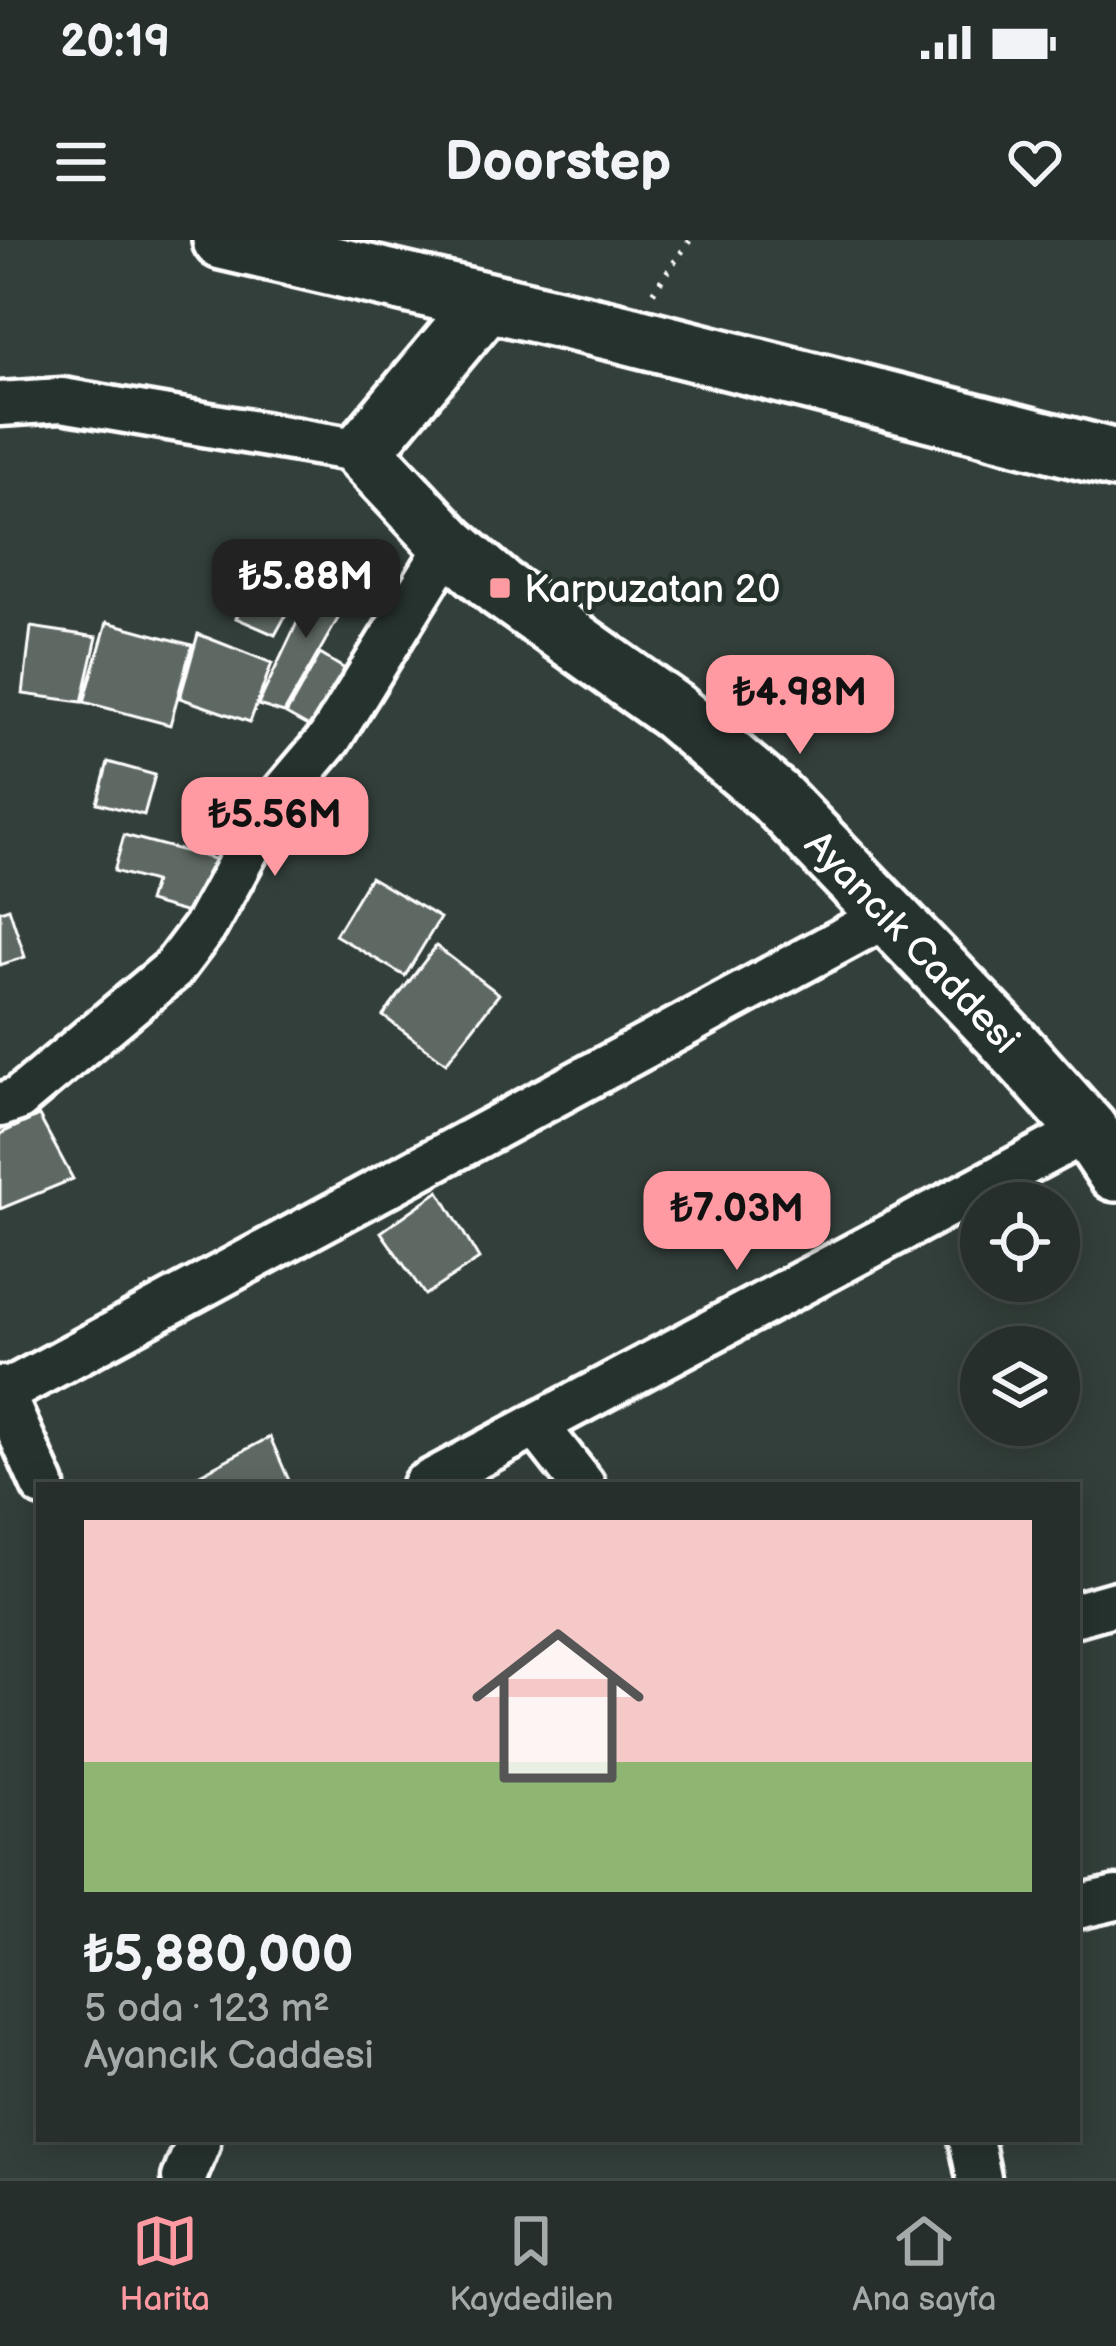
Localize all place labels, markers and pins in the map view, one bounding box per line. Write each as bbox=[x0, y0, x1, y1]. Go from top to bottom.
pin: ₺5.88M bbox=[208, 539, 404, 641]
place label: Karpuzatan 20 bbox=[524, 567, 780, 614]
marker: Karpuzatan 20 bbox=[487, 575, 513, 601]
pin: ₺4.98M bbox=[702, 655, 898, 757]
pin: ₺5.56M bbox=[177, 777, 373, 879]
pin: ₺7.03M bbox=[639, 1171, 835, 1273]

